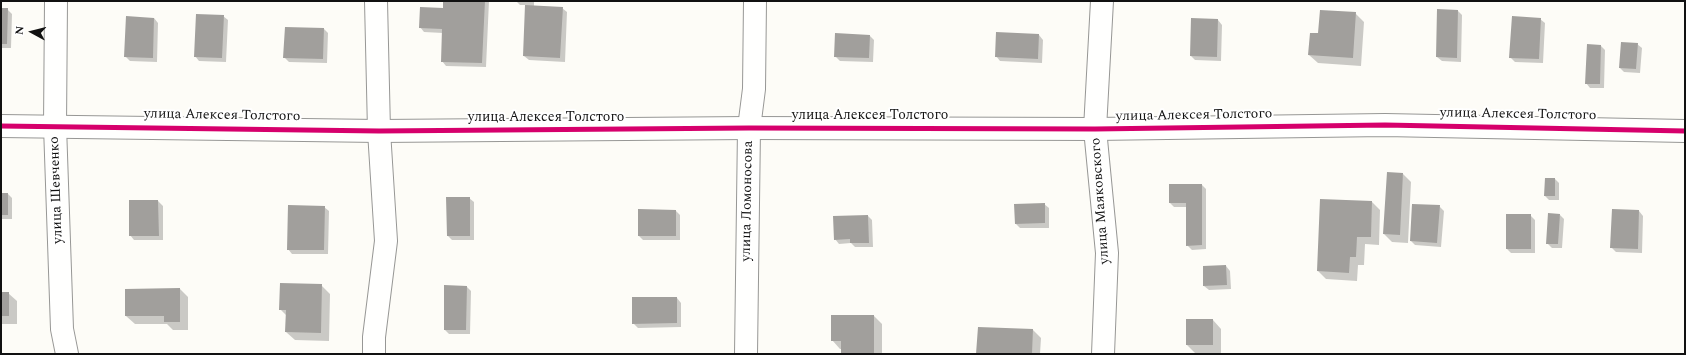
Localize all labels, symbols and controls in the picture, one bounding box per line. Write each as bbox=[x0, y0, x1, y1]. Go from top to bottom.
north arrow bbox=[12, 12, 52, 52]
text: N bbox=[11, 25, 29, 36]
street label: улица Алексея Толстого bbox=[1440, 105, 1596, 125]
street label: улица Алексея Толстого bbox=[144, 106, 300, 126]
street label: улица Алексея Толстого bbox=[1116, 106, 1272, 126]
street label: улица Алексея Толстого bbox=[792, 108, 948, 124]
street label: улица Алексея Толстого bbox=[468, 110, 624, 126]
street label: улица Шевченко bbox=[47, 136, 67, 244]
street label: улица Маяковского bbox=[1088, 137, 1114, 265]
street label: улица Ломоносова bbox=[739, 140, 757, 262]

